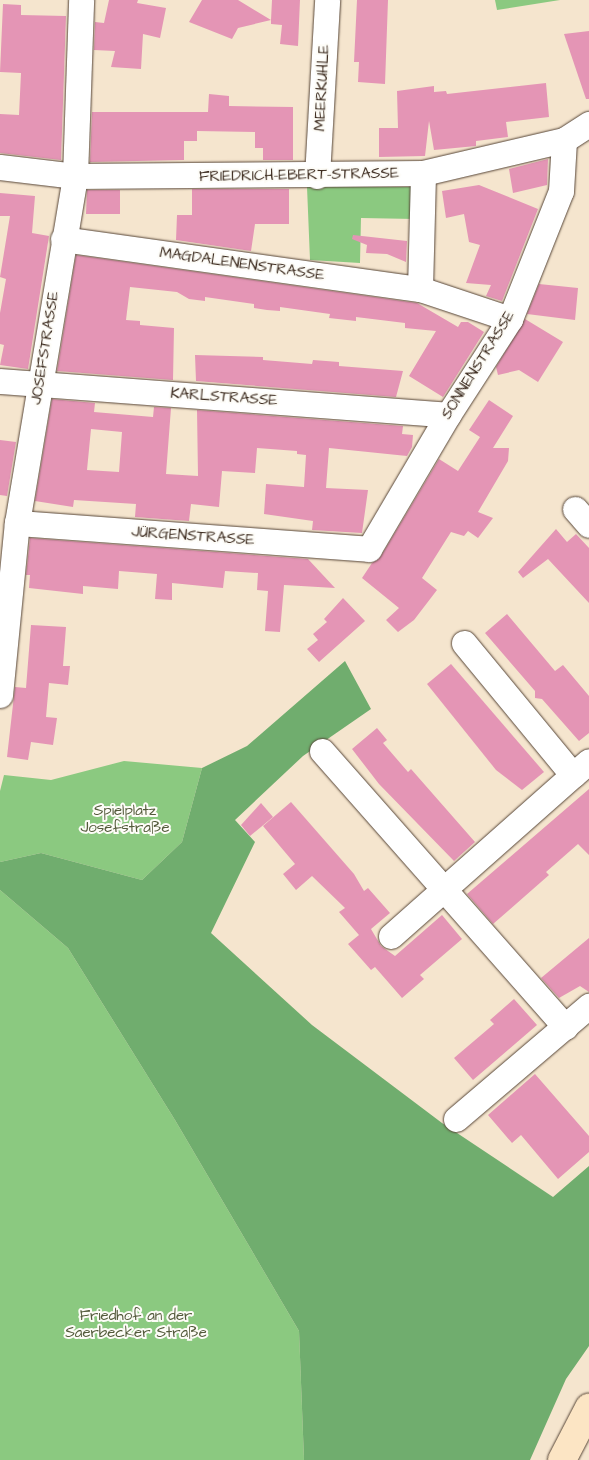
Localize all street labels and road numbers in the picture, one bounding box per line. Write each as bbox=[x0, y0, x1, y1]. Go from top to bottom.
street label: MEERKUHLE bbox=[311, 44, 333, 132]
street label: FRIEDRICH-EBERT-STRASSE bbox=[199, 164, 399, 186]
street label: MAGDALENENSTRASSE bbox=[158, 244, 326, 284]
street label: JOSEFSTRASSE bbox=[27, 290, 63, 406]
street label: SONNENSTRASSE bbox=[437, 308, 519, 422]
street label: KARLSTRASSE bbox=[170, 384, 278, 410]
street label: JÜRGENSTRASSE bbox=[131, 523, 255, 549]

